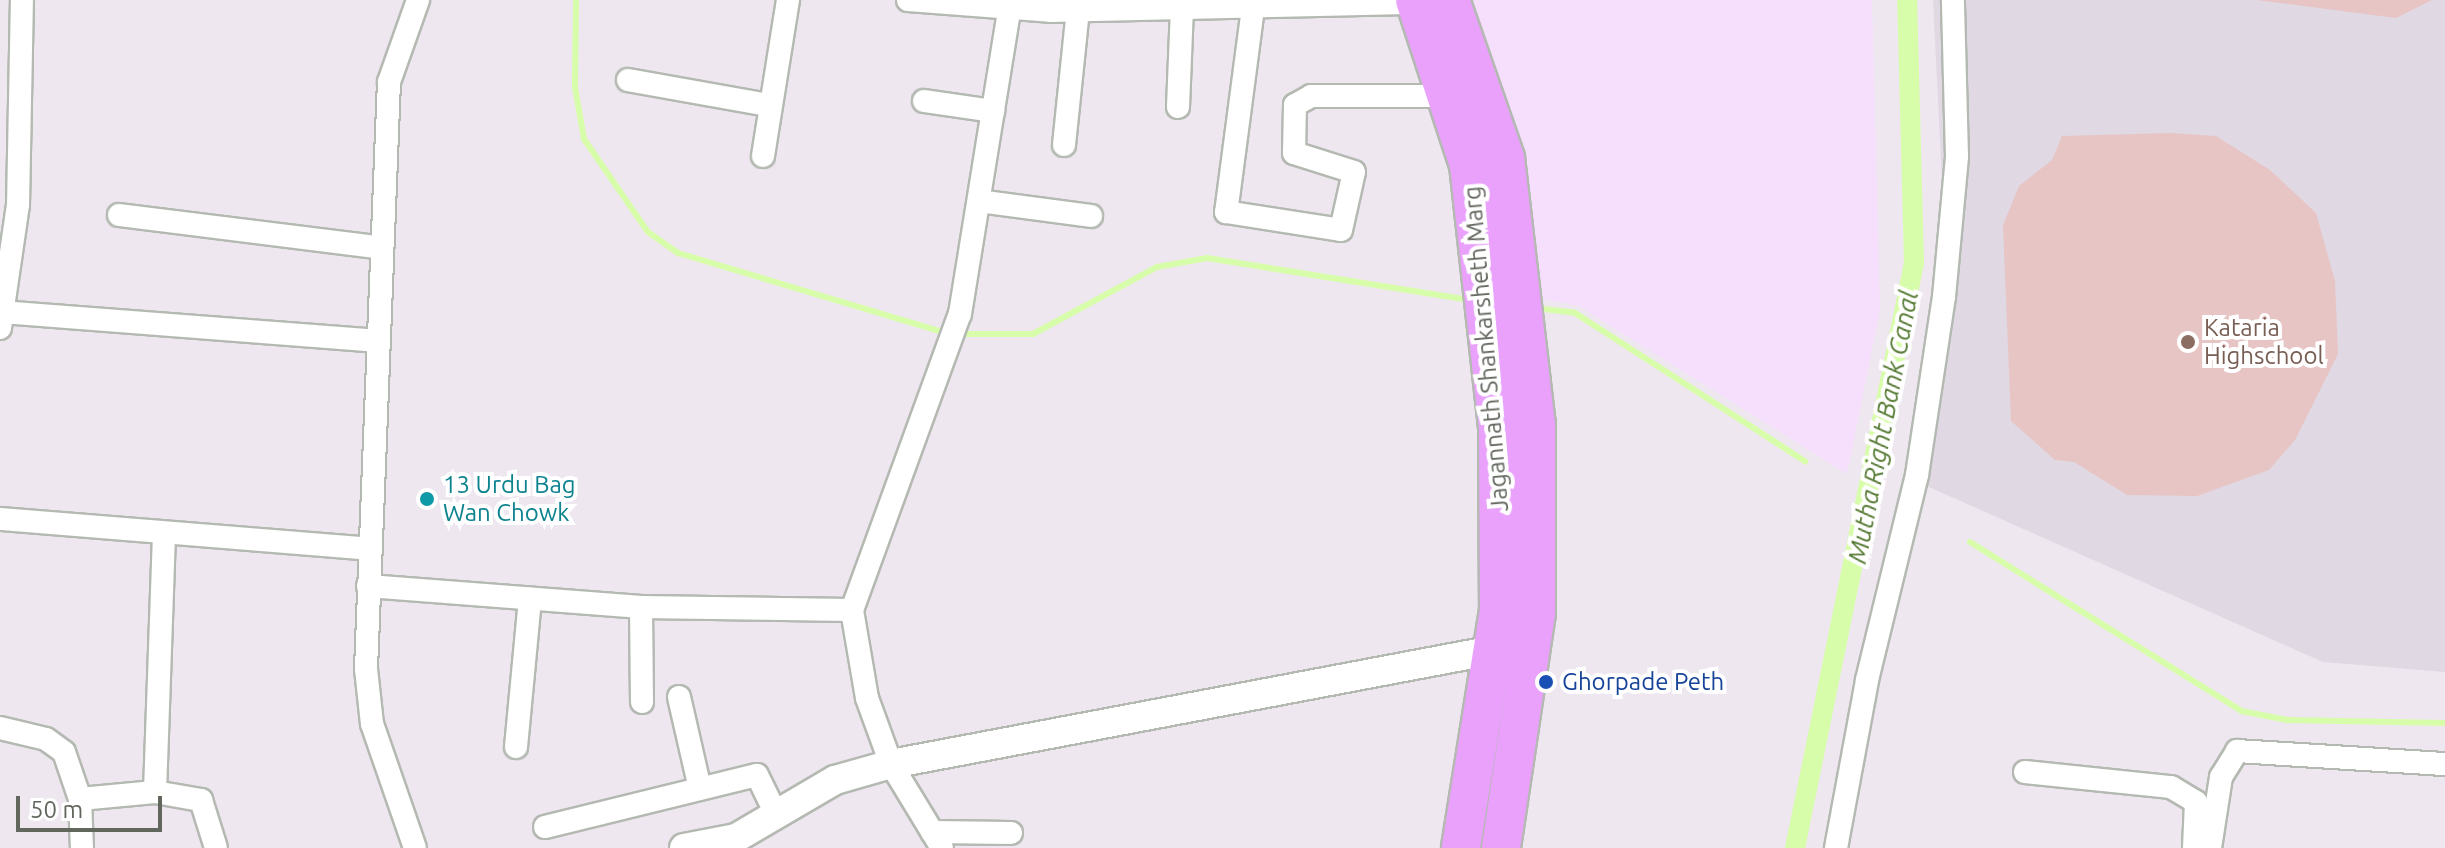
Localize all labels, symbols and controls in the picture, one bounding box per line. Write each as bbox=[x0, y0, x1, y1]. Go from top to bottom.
street label: Jagannath Shankarsheth Marg bbox=[1457, 185, 1515, 513]
water label: Mutha Right Bank Canal bbox=[1841, 288, 1925, 566]
place label: Kataria Highschool bbox=[2204, 314, 2324, 370]
marker: Kataria Highschool bbox=[2179, 333, 2197, 351]
place label: 13 Urdu Bag Wan Chowk bbox=[443, 471, 576, 527]
marker: 13 Urdu Bag Wan Chowk bbox=[418, 490, 436, 508]
place label: Ghorpade Peth bbox=[1562, 668, 1724, 696]
marker: Ghorpade Peth bbox=[1537, 673, 1555, 691]
scale bar bbox=[20, 780, 166, 830]
text: 50 m bbox=[30, 796, 83, 823]

